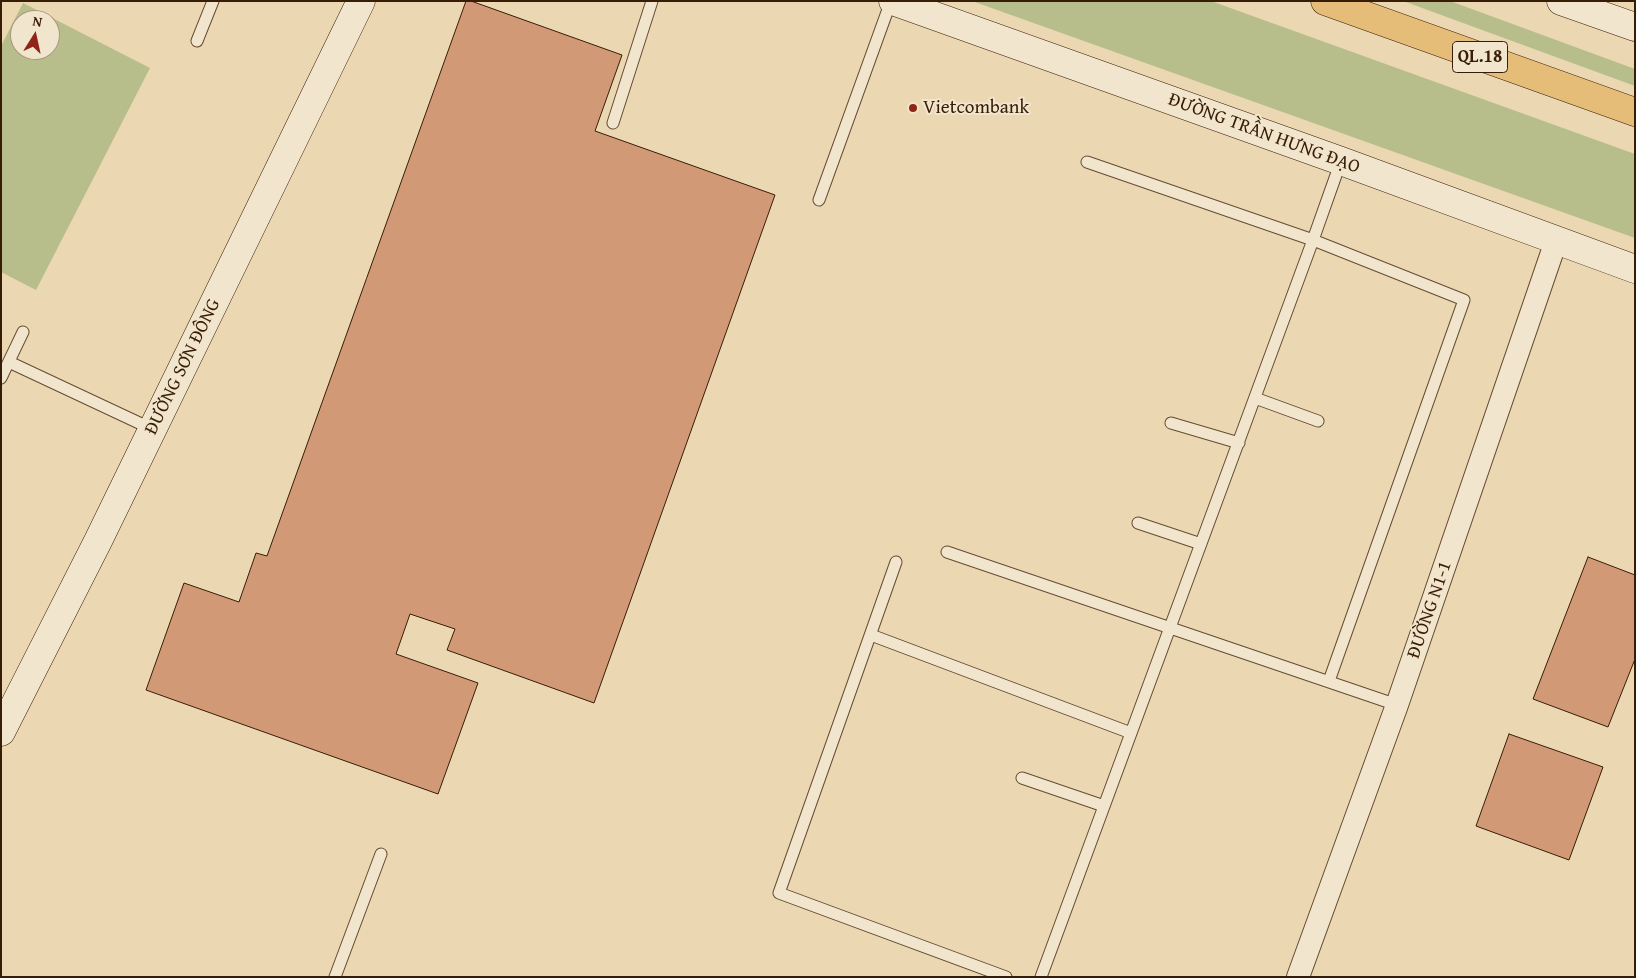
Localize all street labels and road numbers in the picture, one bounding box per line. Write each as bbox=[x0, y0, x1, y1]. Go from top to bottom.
road number: QL.18 bbox=[1452, 42, 1508, 72]
street label: ĐƯỜNG TRẦN HƯNG ĐẠO bbox=[1165, 89, 1363, 179]
street label: ĐƯỜNG SƠN ĐÔNG bbox=[140, 295, 226, 439]
street label: ĐƯỜNG N1-1 bbox=[1403, 558, 1457, 662]

